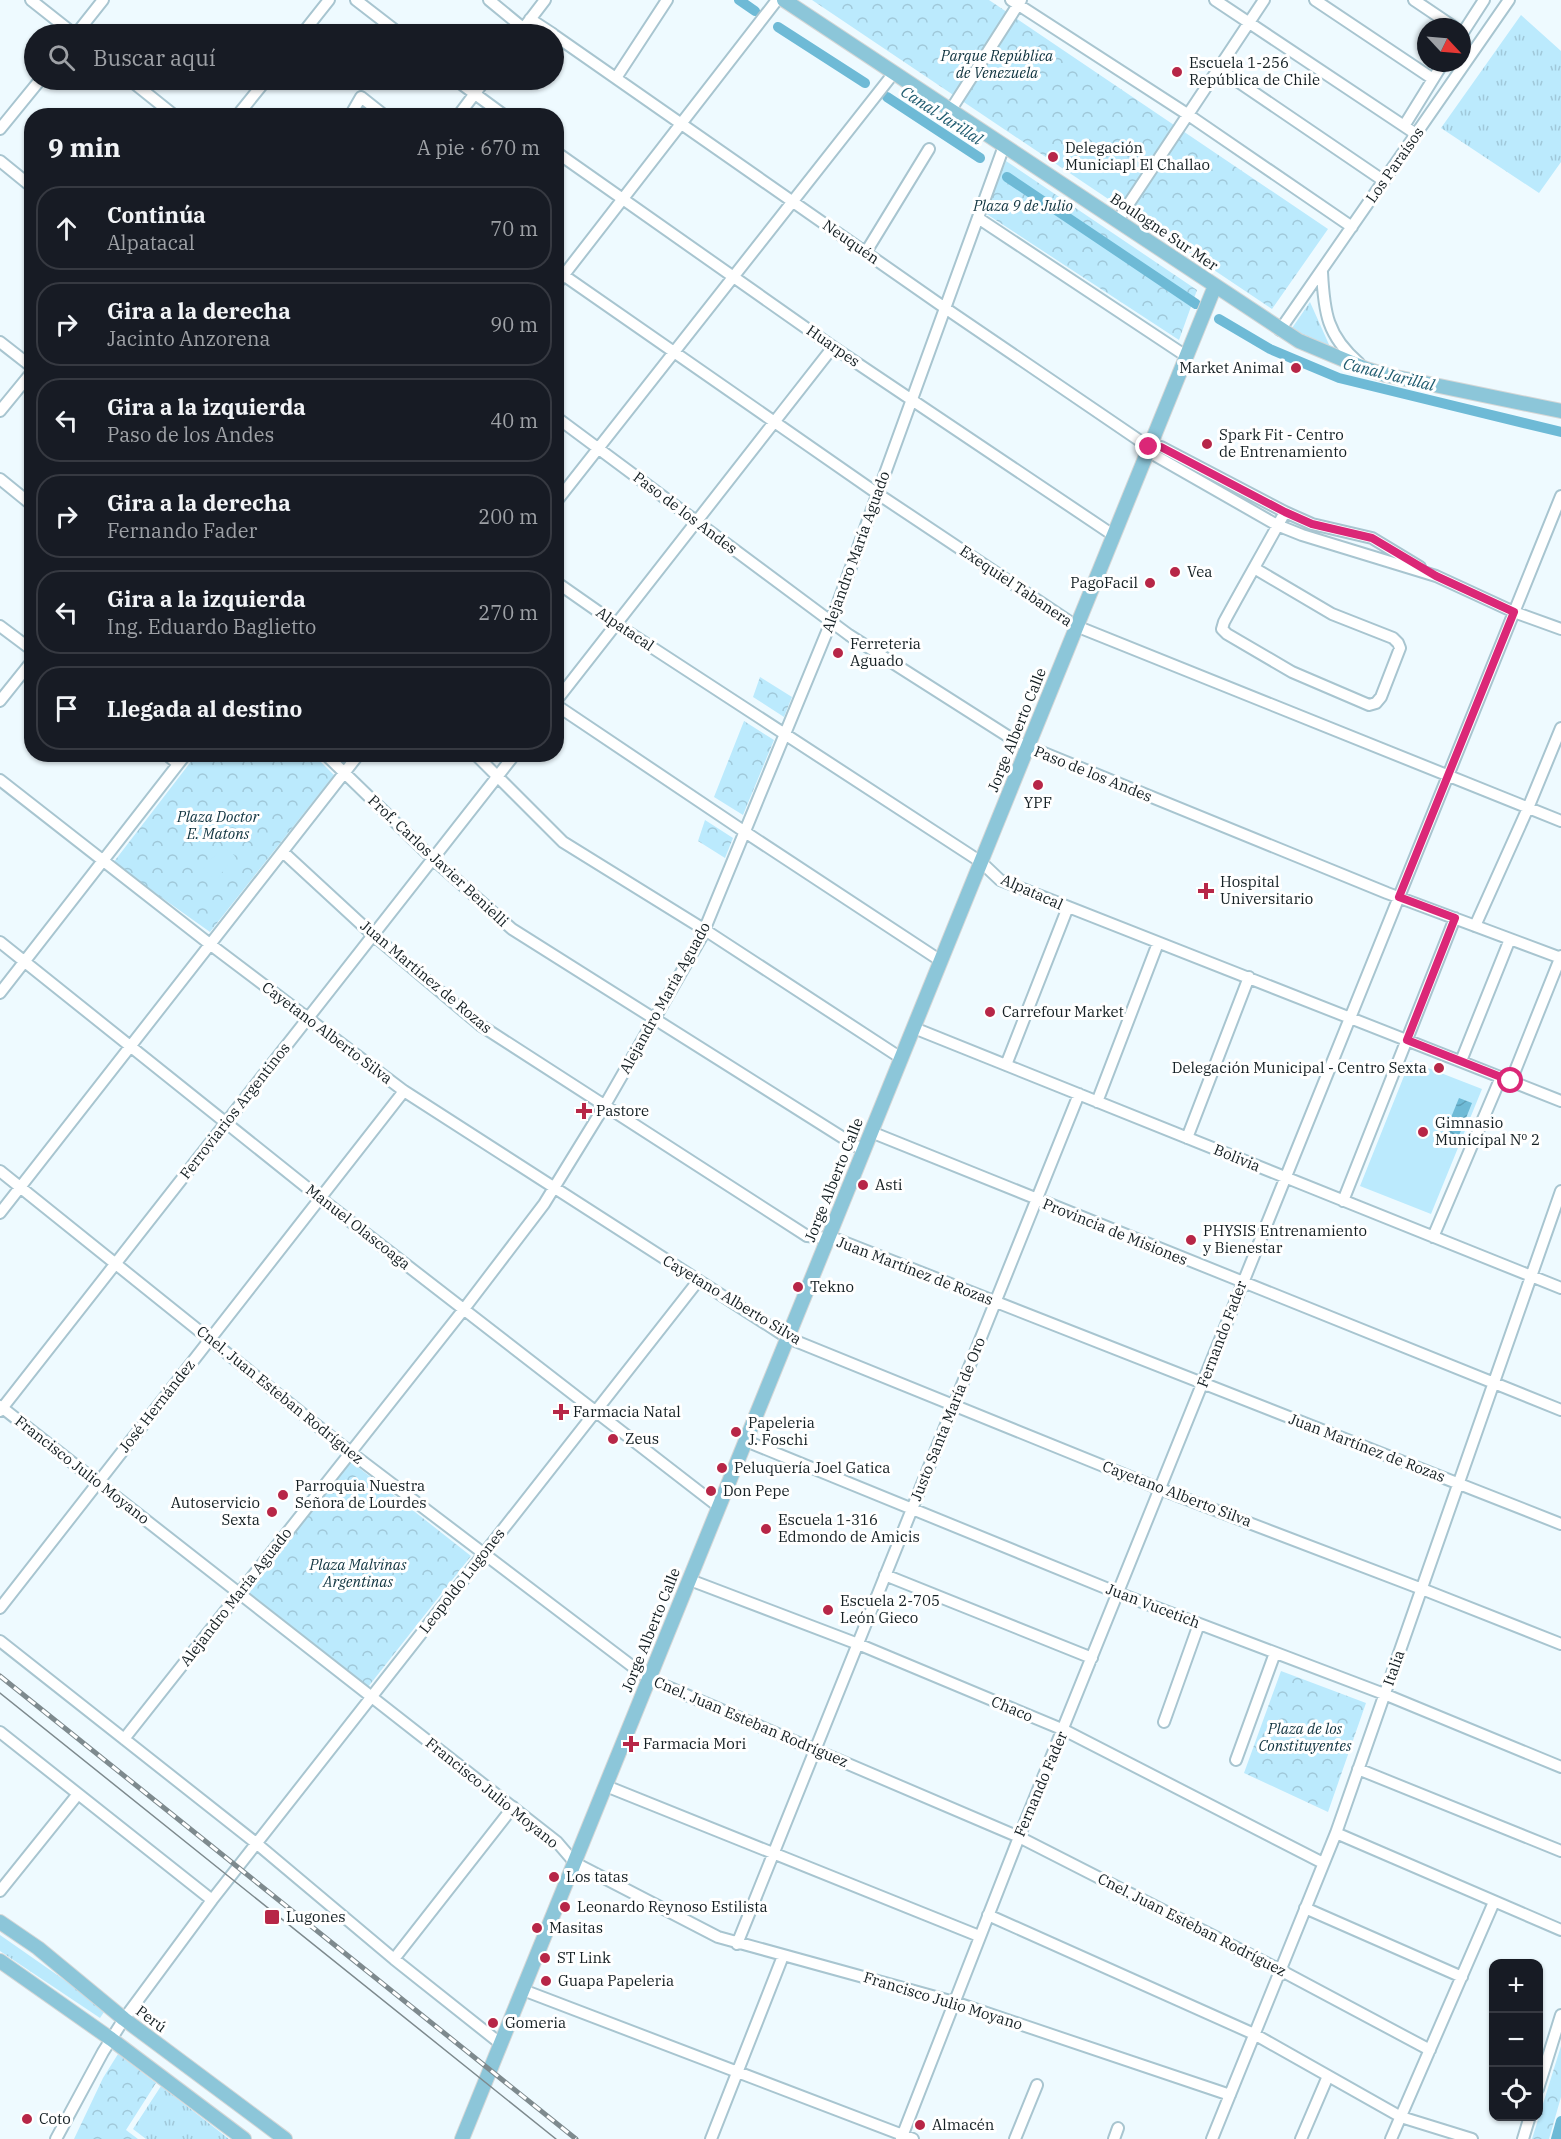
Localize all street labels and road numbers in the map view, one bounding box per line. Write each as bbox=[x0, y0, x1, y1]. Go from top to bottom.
street label: Los Paraísos bbox=[1362, 123, 1428, 206]
street label: Boulogne Sur Mer bbox=[1107, 188, 1222, 275]
street label: Neuquén bbox=[819, 215, 884, 268]
street label: Huarpes bbox=[803, 320, 864, 371]
street label: Paso de los Andes bbox=[630, 467, 741, 558]
street label: Alejandro María Aguado bbox=[817, 468, 894, 635]
street label: Exequiel Tabanera bbox=[956, 541, 1076, 630]
street label: Alpatacal bbox=[593, 602, 658, 655]
street label: Jorge Alberto Calle bbox=[983, 665, 1050, 795]
street label: Paso de los Andes bbox=[1032, 741, 1155, 806]
street label: Prof. Carlos Javier Benielli bbox=[364, 791, 513, 931]
street label: Alpatacal bbox=[998, 869, 1066, 914]
street label: Juan Martínez de Rozas bbox=[357, 916, 496, 1037]
street label: Alejandro María Aguado bbox=[615, 919, 714, 1077]
street label: Cayetano Alberto Silva bbox=[258, 977, 396, 1088]
street label: Ferroviarios Argentinos bbox=[175, 1039, 294, 1183]
street label: Jorge Alberto Calle bbox=[800, 1115, 867, 1245]
street label: Bolivia bbox=[1211, 1140, 1263, 1175]
street label: Manuel Olascoaga bbox=[302, 1180, 414, 1273]
street label: Provincia de Misiones bbox=[1040, 1194, 1190, 1269]
street label: Juan Martínez de Rozas bbox=[834, 1232, 996, 1309]
street label: Cayetano Alberto Silva bbox=[659, 1251, 805, 1349]
street label: Fernando Fader bbox=[1192, 1277, 1251, 1390]
street label: Cnel. Juan Esteban Rodríguez bbox=[193, 1321, 368, 1468]
street label: Justo Santa María de Oro bbox=[906, 1334, 989, 1503]
street label: José Hernández bbox=[114, 1355, 199, 1456]
street label: Juan Martínez de Rozas bbox=[1286, 1409, 1448, 1486]
street label: Francisco Julio Moyano bbox=[11, 1411, 153, 1528]
street label: Cayetano Alberto Silva bbox=[1100, 1456, 1255, 1531]
street label: Alejandro María Aguado bbox=[176, 1524, 296, 1670]
street label: Leopoldo Lugones bbox=[415, 1524, 509, 1637]
street label: Jorge Alberto Calle bbox=[617, 1565, 684, 1695]
street label: Juan Vucetich bbox=[1104, 1579, 1203, 1632]
street label: Italia bbox=[1379, 1648, 1408, 1688]
street label: Cnel. Juan Esteban Rodríguez bbox=[651, 1672, 851, 1771]
street label: Chaco bbox=[989, 1691, 1036, 1726]
street label: Fernando Fader bbox=[1010, 1728, 1071, 1839]
street label: Francisco Julio Moyano bbox=[422, 1733, 563, 1852]
street label: Cnel. Juan Esteban Rodríguez bbox=[1095, 1869, 1290, 1980]
street label: Francisco Julio Moyano bbox=[861, 1967, 1025, 2034]
street label: Perú bbox=[132, 2001, 170, 2036]

